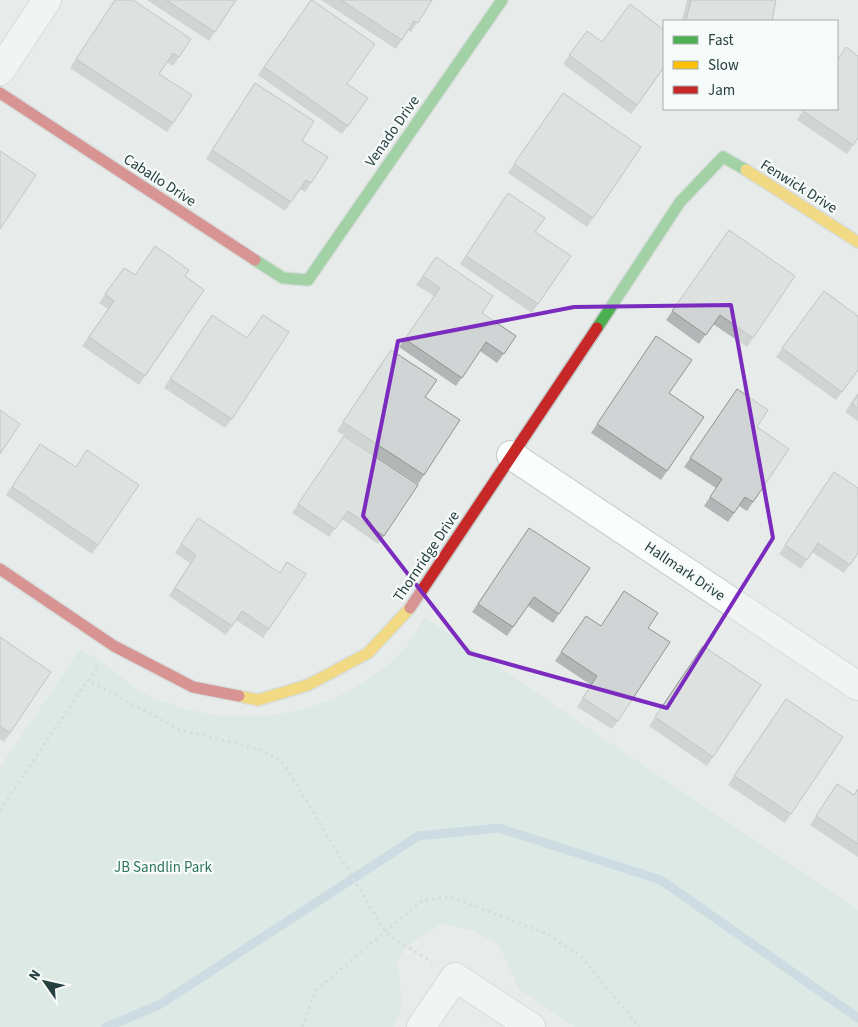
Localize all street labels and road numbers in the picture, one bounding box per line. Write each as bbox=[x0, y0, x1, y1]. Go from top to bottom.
street label: Venado Drive bbox=[360, 91, 425, 171]
street label: Caballo Drive bbox=[119, 149, 200, 212]
street label: Fenwick Drive bbox=[756, 154, 841, 218]
street label: Thornridge Drive bbox=[388, 507, 465, 606]
street label: Hallmark Drive bbox=[640, 537, 729, 606]

